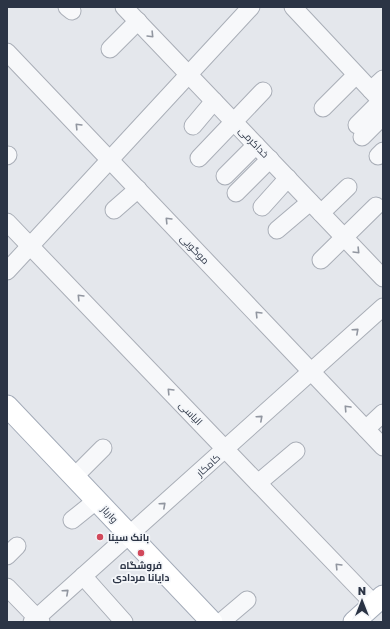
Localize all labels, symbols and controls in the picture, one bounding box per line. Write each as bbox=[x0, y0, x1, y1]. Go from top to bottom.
one-way arrow bbox=[147, 30, 154, 38]
one-way arrow bbox=[75, 123, 83, 131]
street label: خداکرمی bbox=[236, 124, 272, 161]
one-way arrow bbox=[165, 217, 173, 225]
street label: موگویی bbox=[177, 232, 212, 267]
one-way arrow bbox=[352, 246, 360, 254]
one-way arrow bbox=[78, 295, 85, 302]
one-way arrow bbox=[255, 311, 262, 319]
one-way arrow bbox=[352, 329, 359, 336]
one-way arrow bbox=[167, 388, 175, 396]
street label: الیاسی bbox=[176, 399, 205, 428]
one-way arrow bbox=[345, 406, 352, 413]
one-way arrow bbox=[255, 416, 262, 423]
street label: کامکار bbox=[193, 451, 222, 479]
street label: وارباز bbox=[98, 502, 121, 525]
one-way arrow bbox=[158, 502, 166, 509]
place label: بانک سینا bbox=[108, 531, 149, 544]
marker: بانک سینا bbox=[95, 532, 105, 542]
marker: فروشگاه دایانا مردادی bbox=[136, 548, 146, 558]
place label: فروشگاه دایانا مردادی bbox=[113, 559, 169, 584]
one-way arrow bbox=[335, 563, 343, 571]
north arrow bbox=[342, 581, 382, 621]
text: N bbox=[358, 584, 366, 597]
one-way arrow bbox=[61, 589, 69, 596]

